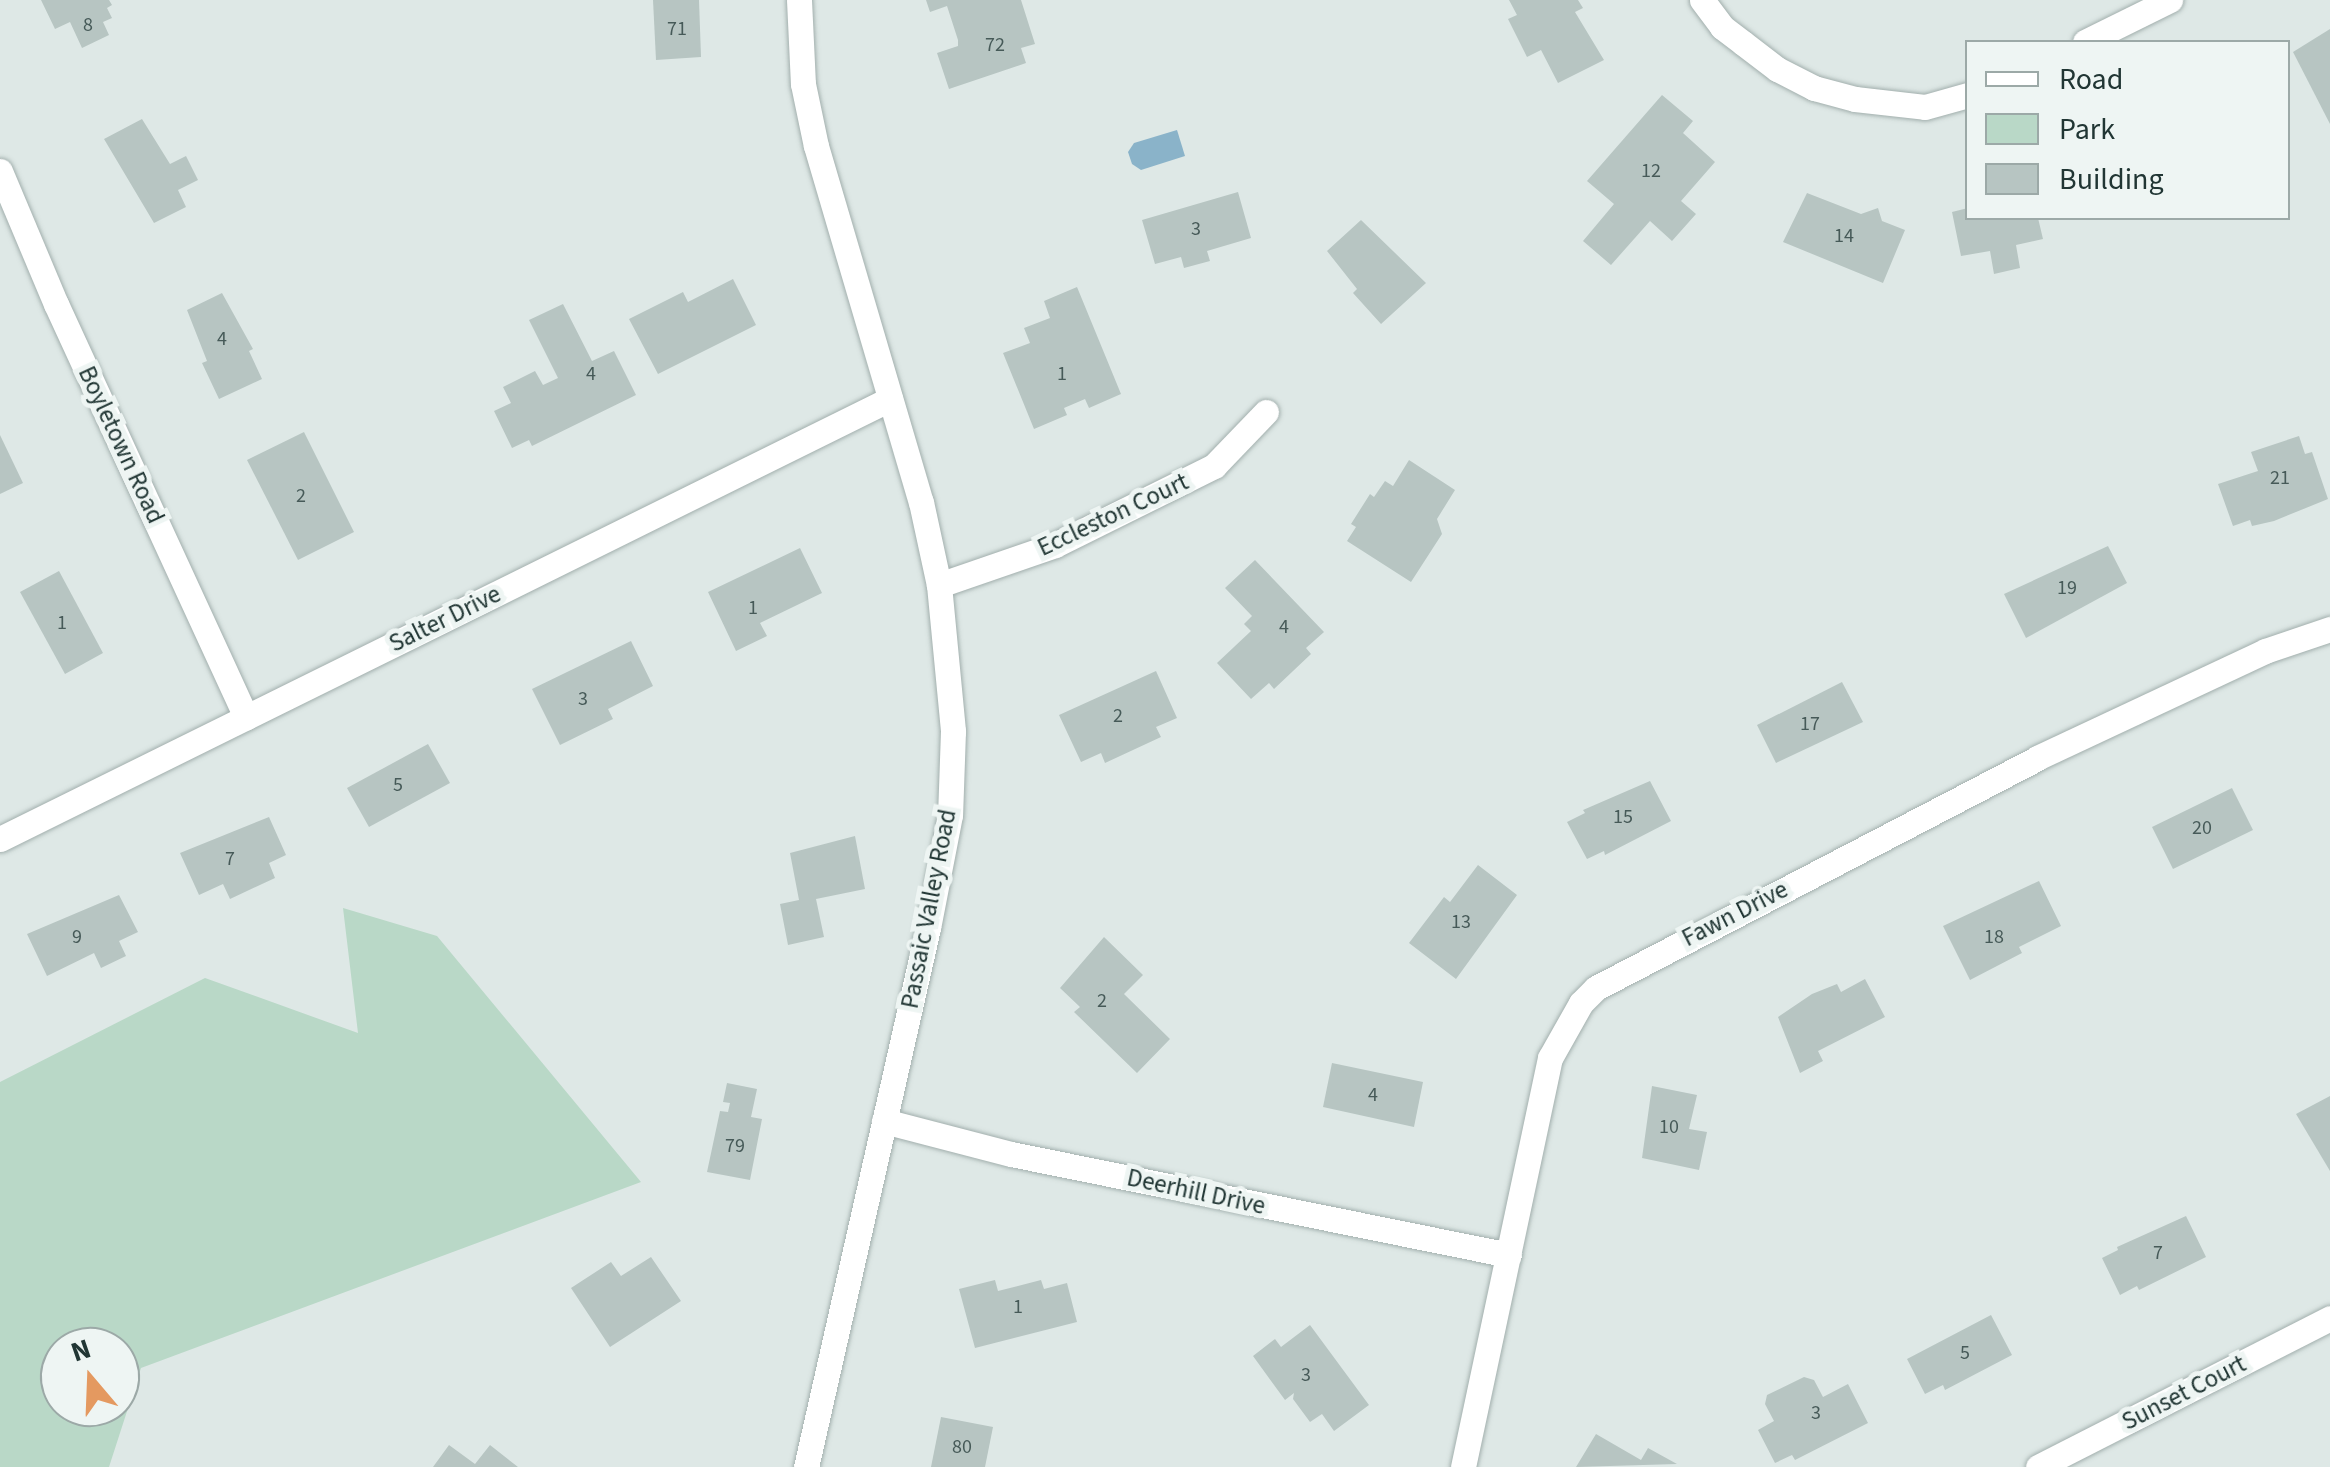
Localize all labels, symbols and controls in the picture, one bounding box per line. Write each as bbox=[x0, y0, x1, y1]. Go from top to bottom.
house number: 8 bbox=[83, 13, 93, 37]
house number: 71 bbox=[667, 17, 687, 41]
house number: 72 bbox=[985, 33, 1005, 57]
legend bbox=[1965, 40, 2290, 220]
text: Road bbox=[2059, 58, 2123, 101]
text: Park bbox=[2059, 108, 2115, 151]
text: Building bbox=[2059, 158, 2164, 201]
house number: 12 bbox=[1641, 159, 1661, 183]
house number: 3 bbox=[1191, 217, 1201, 241]
house number: 14 bbox=[1834, 224, 1854, 248]
house number: 4 bbox=[217, 327, 227, 351]
street label: Boyletown Road bbox=[71, 362, 171, 528]
house number: 4 bbox=[586, 362, 596, 386]
house number: 1 bbox=[1057, 362, 1067, 386]
house number: 21 bbox=[2270, 466, 2290, 490]
street label: Eccleston Court bbox=[1033, 467, 1193, 563]
house number: 2 bbox=[296, 484, 306, 508]
house number: 19 bbox=[2057, 576, 2077, 600]
street label: Salter Drive bbox=[384, 579, 506, 659]
house number: 1 bbox=[748, 596, 758, 620]
house number: 1 bbox=[57, 611, 67, 635]
house number: 4 bbox=[1279, 615, 1289, 639]
house number: 3 bbox=[578, 687, 588, 711]
house number: 2 bbox=[1113, 704, 1123, 728]
house number: 17 bbox=[1800, 712, 1820, 736]
house number: 5 bbox=[393, 773, 403, 797]
house number: 15 bbox=[1613, 805, 1633, 829]
street label: Passaic Valley Road bbox=[895, 807, 963, 1011]
house number: 20 bbox=[2192, 816, 2212, 840]
house number: 7 bbox=[225, 847, 235, 871]
street label: Fawn Drive bbox=[1677, 875, 1793, 953]
house number: 13 bbox=[1451, 910, 1471, 934]
house number: 9 bbox=[72, 925, 82, 949]
house number: 18 bbox=[1984, 925, 2004, 949]
house number: 2 bbox=[1097, 989, 1107, 1013]
house number: 4 bbox=[1368, 1083, 1378, 1107]
house number: 10 bbox=[1659, 1115, 1679, 1139]
house number: 79 bbox=[725, 1134, 745, 1158]
street label: Deerhill Drive bbox=[1124, 1163, 1268, 1221]
house number: 7 bbox=[2153, 1241, 2163, 1265]
house number: 1 bbox=[1013, 1295, 1023, 1319]
north arrow bbox=[40, 1327, 140, 1427]
text: N bbox=[66, 1329, 96, 1372]
house number: 5 bbox=[1960, 1341, 1970, 1365]
street label: Sunset Court bbox=[2117, 1349, 2251, 1437]
house number: 3 bbox=[1301, 1363, 1311, 1387]
house number: 3 bbox=[1811, 1401, 1821, 1425]
house number: 80 bbox=[952, 1435, 972, 1459]

